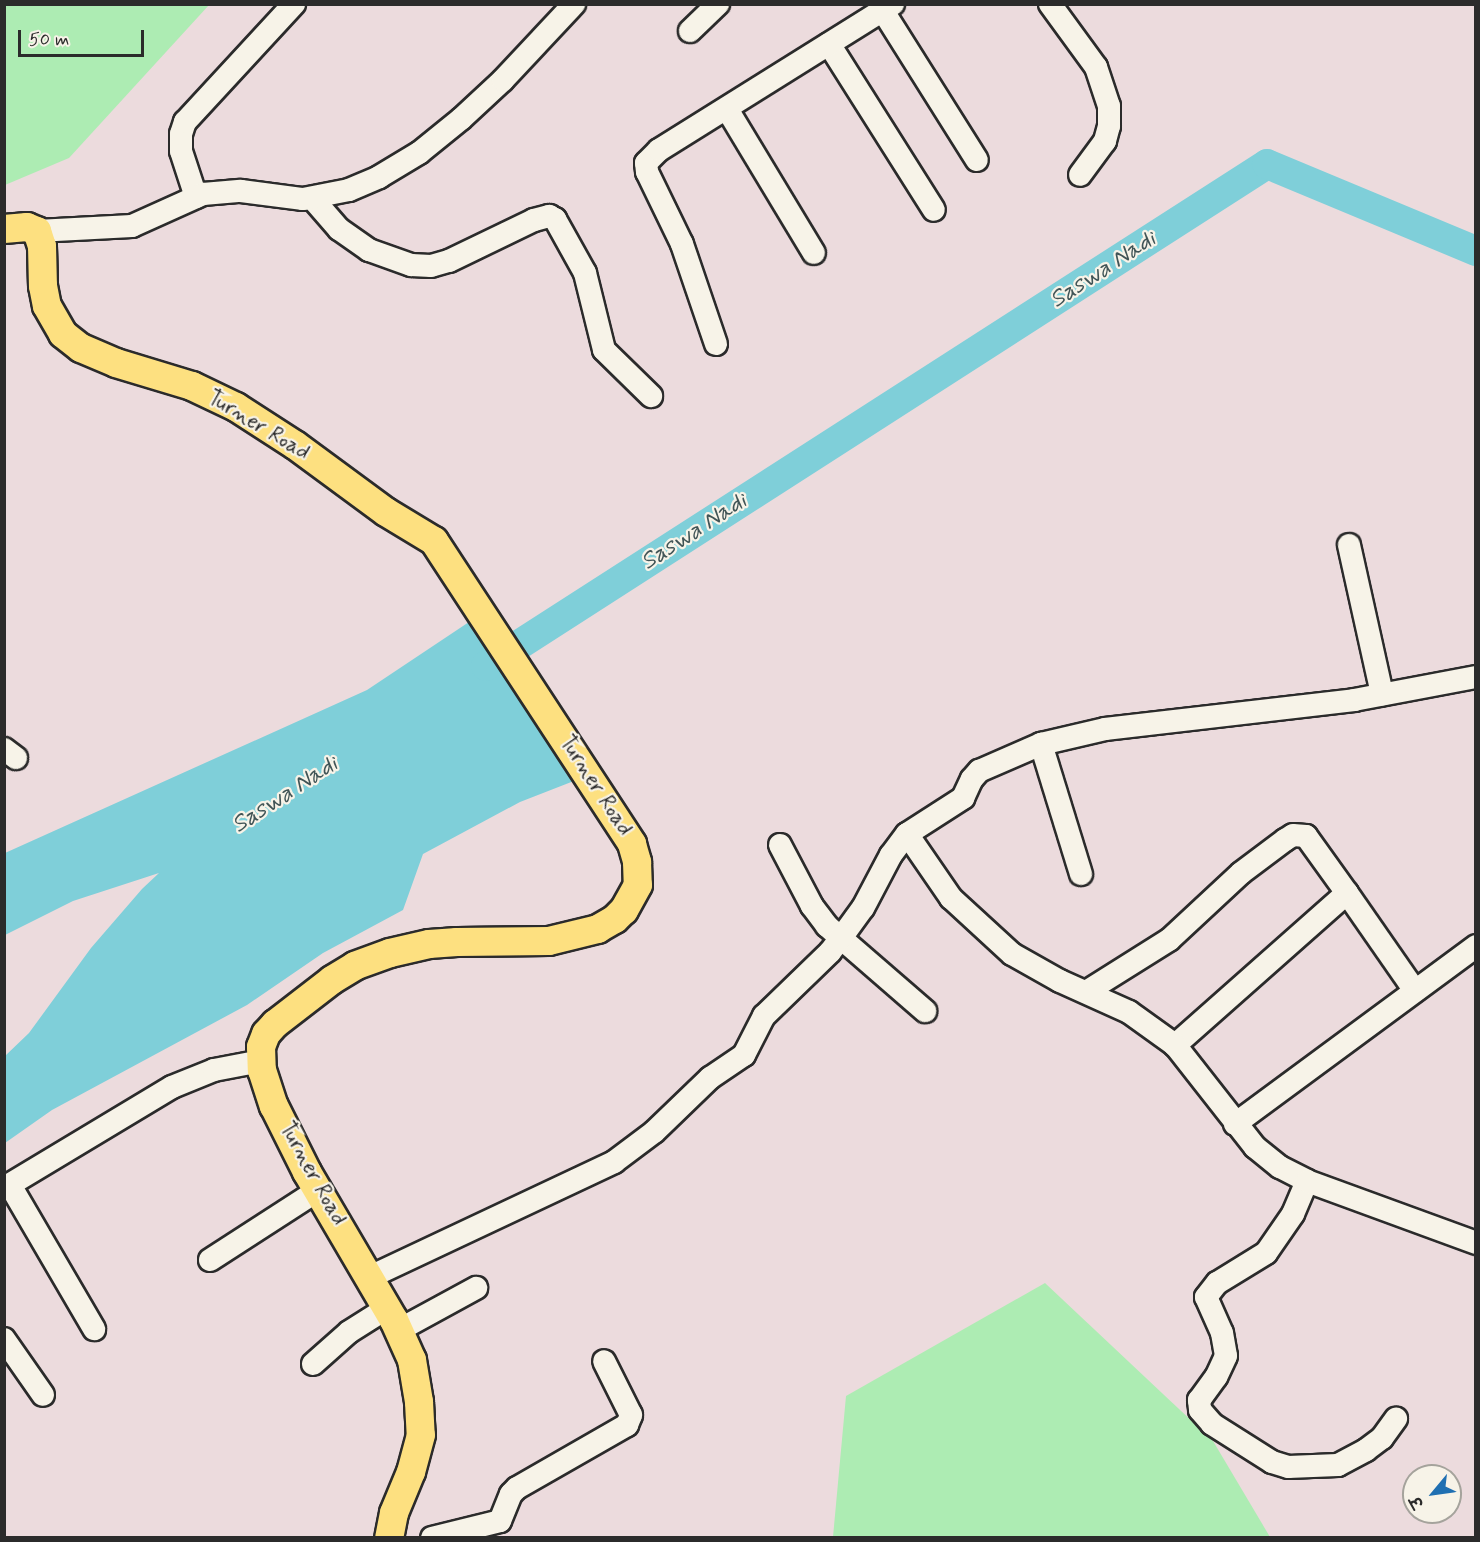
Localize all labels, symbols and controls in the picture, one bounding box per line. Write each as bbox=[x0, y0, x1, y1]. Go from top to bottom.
scale bar bbox=[21, 18, 147, 56]
text: 50 m bbox=[29, 28, 69, 52]
water label: Saswa Nadi bbox=[1045, 225, 1161, 315]
street label: Turner Road bbox=[202, 385, 314, 467]
water label: Saswa Nadi bbox=[636, 487, 752, 577]
street label: Turner Road bbox=[553, 731, 637, 841]
water label: Saswa Nadi bbox=[227, 750, 343, 840]
street label: Turner Road bbox=[273, 1117, 351, 1231]
north arrow bbox=[1402, 1464, 1462, 1524]
text: उ bbox=[1406, 1492, 1429, 1512]

